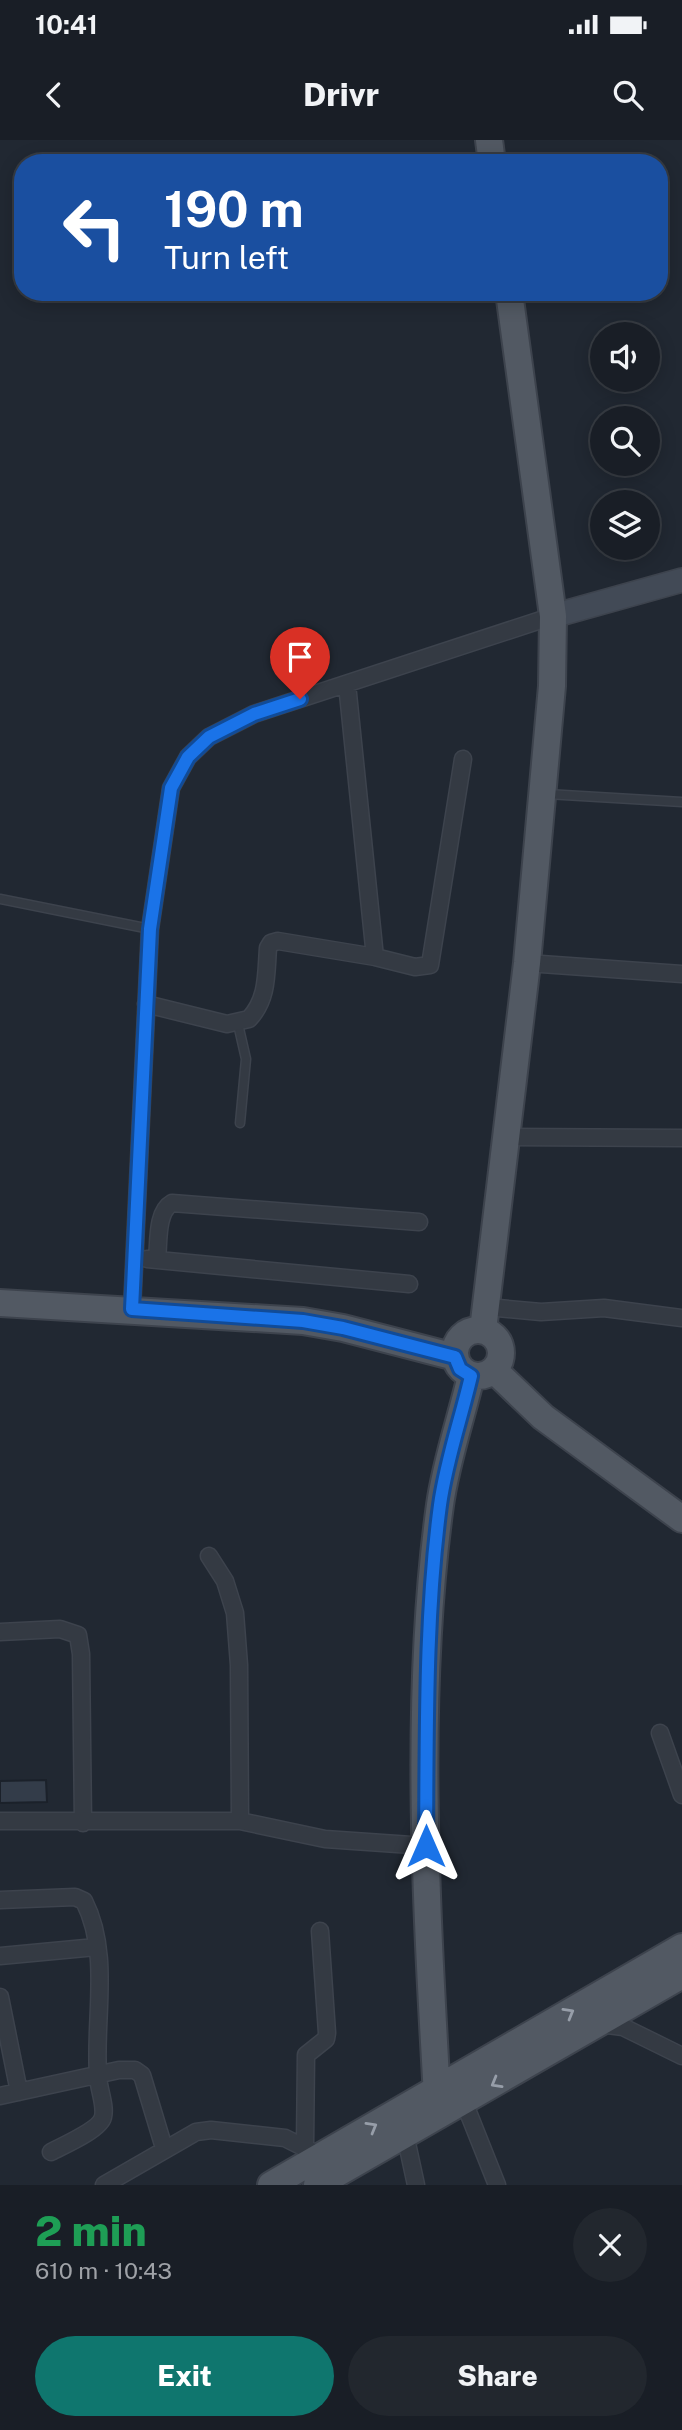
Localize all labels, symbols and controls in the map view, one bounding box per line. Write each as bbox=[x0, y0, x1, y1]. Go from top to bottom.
text: 10:41 bbox=[35, 9, 98, 40]
icon: back bbox=[35, 76, 73, 114]
text: Drivr bbox=[303, 76, 379, 113]
icon: search bbox=[609, 76, 647, 114]
text: 190 m bbox=[164, 180, 304, 238]
icon: left bbox=[49, 182, 140, 273]
text: Turn left bbox=[164, 239, 289, 276]
map controls bbox=[590, 322, 660, 560]
button: sound bbox=[590, 322, 660, 392]
button: search bbox=[590, 406, 660, 476]
button: layers bbox=[590, 490, 660, 560]
pin bbox=[270, 627, 330, 699]
icon: arrive bbox=[281, 638, 319, 676]
position arrow bbox=[389, 1809, 463, 1883]
one-way arrow bbox=[562, 2008, 574, 2021]
one-way arrow bbox=[491, 2075, 503, 2088]
one-way arrow bbox=[365, 2122, 377, 2135]
text: 2 min bbox=[35, 2206, 147, 2255]
button: close bbox=[573, 2208, 647, 2282]
text: 610 m · 10:43 bbox=[35, 2257, 172, 2284]
button: Exit bbox=[35, 2336, 334, 2416]
button: Share bbox=[348, 2336, 647, 2416]

